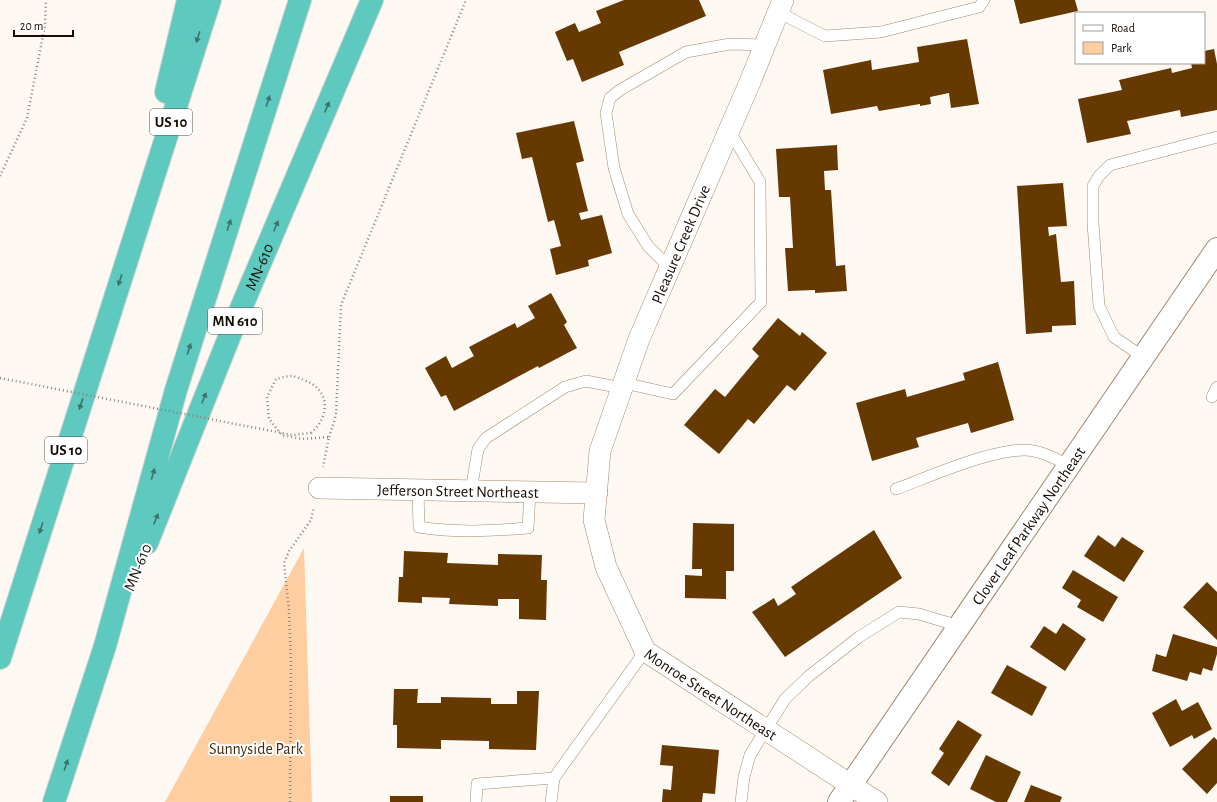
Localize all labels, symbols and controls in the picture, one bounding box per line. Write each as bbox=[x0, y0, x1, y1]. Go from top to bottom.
scale bar bbox=[14, 12, 73, 38]
legend bbox=[1075, 12, 1205, 64]
text: 20 m bbox=[20, 20, 43, 32]
text: Road bbox=[1111, 22, 1135, 34]
one-way arrow bbox=[195, 31, 201, 43]
text: Park bbox=[1111, 42, 1132, 54]
one-way arrow bbox=[265, 95, 271, 107]
one-way arrow bbox=[324, 101, 330, 112]
road number: US 10 bbox=[150, 109, 192, 135]
street label: Pleasure Creek Drive bbox=[649, 183, 713, 306]
one-way arrow bbox=[226, 219, 232, 231]
one-way arrow bbox=[273, 220, 279, 232]
street label: MN-610 bbox=[243, 241, 277, 293]
one-way arrow bbox=[117, 275, 123, 287]
road number: MN 610 bbox=[208, 308, 262, 334]
one-way arrow bbox=[187, 342, 193, 354]
one-way arrow bbox=[202, 392, 208, 404]
one-way arrow bbox=[77, 399, 83, 411]
road number: US 10 bbox=[45, 437, 87, 463]
street label: Clover Leaf Parkway Northeast bbox=[969, 444, 1088, 608]
one-way arrow bbox=[150, 467, 156, 479]
street label: Jefferson Street Northeast bbox=[377, 482, 539, 501]
one-way arrow bbox=[154, 512, 160, 524]
one-way arrow bbox=[38, 522, 44, 534]
street label: MN-610 bbox=[121, 541, 155, 593]
street label: Monroe Street Northeast bbox=[641, 646, 779, 744]
park label: Sunnyside Park bbox=[209, 741, 304, 758]
one-way arrow bbox=[64, 759, 70, 771]

